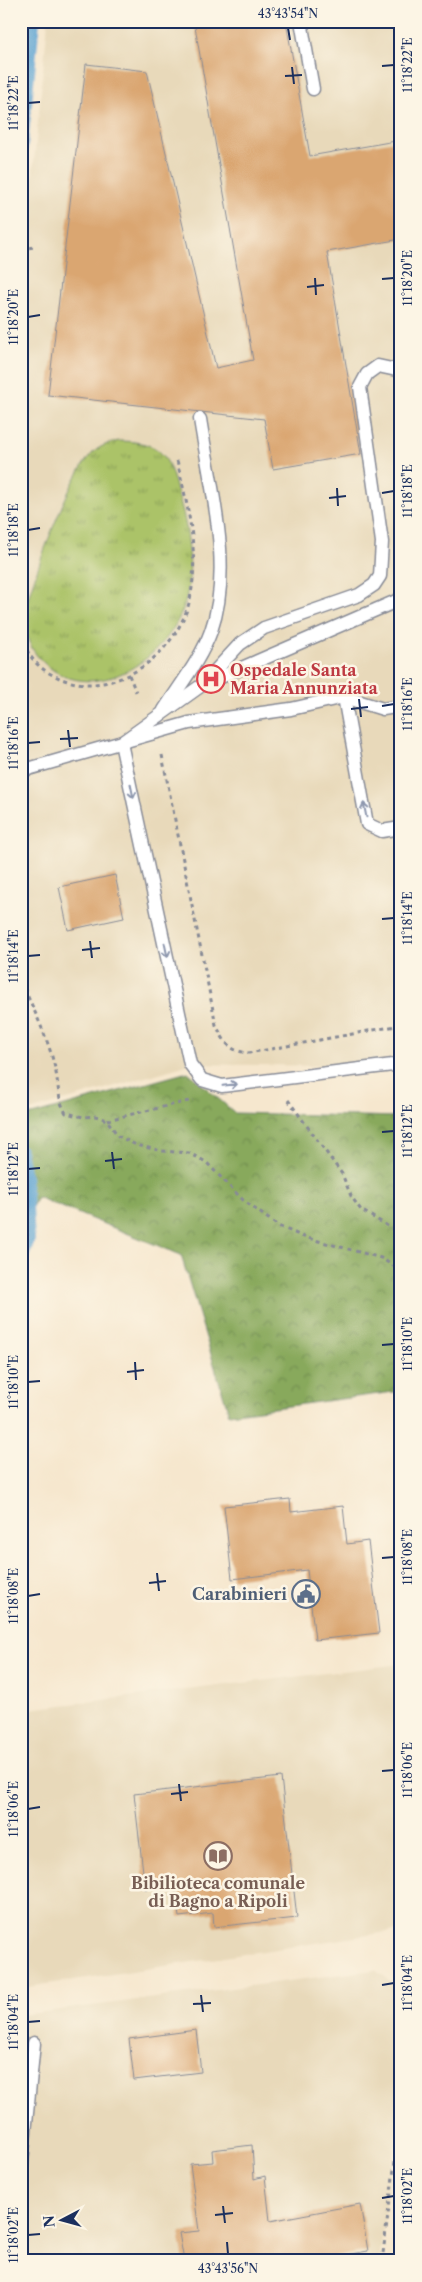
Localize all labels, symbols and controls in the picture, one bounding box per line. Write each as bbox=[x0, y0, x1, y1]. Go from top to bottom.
text: 43°43'54"N bbox=[258, 6, 318, 21]
text: 11°18'22"E bbox=[400, 37, 415, 93]
text: 11°18'22"E bbox=[6, 75, 21, 131]
text: 11°18'20"E bbox=[400, 250, 415, 306]
text: 11°18'20"E bbox=[6, 289, 21, 345]
text: 11°18'18"E bbox=[400, 464, 415, 518]
text: 11°18'18"E bbox=[6, 503, 21, 557]
place label: Ospedale Santa Maria Annunziata bbox=[230, 660, 378, 698]
hospital icon: Ospedale Santa Maria Annunziata bbox=[196, 664, 226, 694]
text: 11°18'16"E bbox=[400, 677, 415, 731]
text: 11°18'16"E bbox=[6, 716, 21, 770]
one-way arrow bbox=[127, 782, 137, 798]
one-way arrow bbox=[360, 803, 369, 819]
text: 11°18'14"E bbox=[400, 891, 415, 945]
text: 11°18'14"E bbox=[6, 929, 21, 983]
one-way arrow bbox=[161, 941, 171, 957]
one-way arrow bbox=[222, 1080, 238, 1089]
text: 11°18'12"E bbox=[400, 1104, 415, 1158]
text: 11°18'12"E bbox=[6, 1142, 21, 1196]
text: 11°18'10"E bbox=[400, 1317, 415, 1371]
text: 11°18'10"E bbox=[6, 1355, 21, 1409]
text: 11°18'08"E bbox=[400, 1529, 415, 1585]
text: 11°18'08"E bbox=[6, 1568, 21, 1624]
public building icon: Carabinieri bbox=[291, 1579, 321, 1609]
place label: Carabinieri bbox=[192, 1584, 287, 1604]
text: 11°18'06"E bbox=[400, 1742, 415, 1798]
text: 11°18'06"E bbox=[6, 1781, 21, 1837]
library icon: Bibilioteca comunale di Bagno a Ripoli bbox=[203, 1841, 233, 1871]
place label: Bibilioteca comunale di Bagno a Ripoli bbox=[131, 1873, 305, 1911]
text: 11°18'04"E bbox=[400, 1955, 415, 2011]
text: 11°18'04"E bbox=[6, 1994, 21, 2050]
text: 11°18'02"E bbox=[400, 2168, 415, 2224]
north arrow bbox=[38, 2194, 88, 2244]
text: 11°18'02"E bbox=[6, 2207, 21, 2263]
text: N bbox=[39, 2214, 59, 2228]
text: 43°43'56"N bbox=[198, 2261, 258, 2276]

